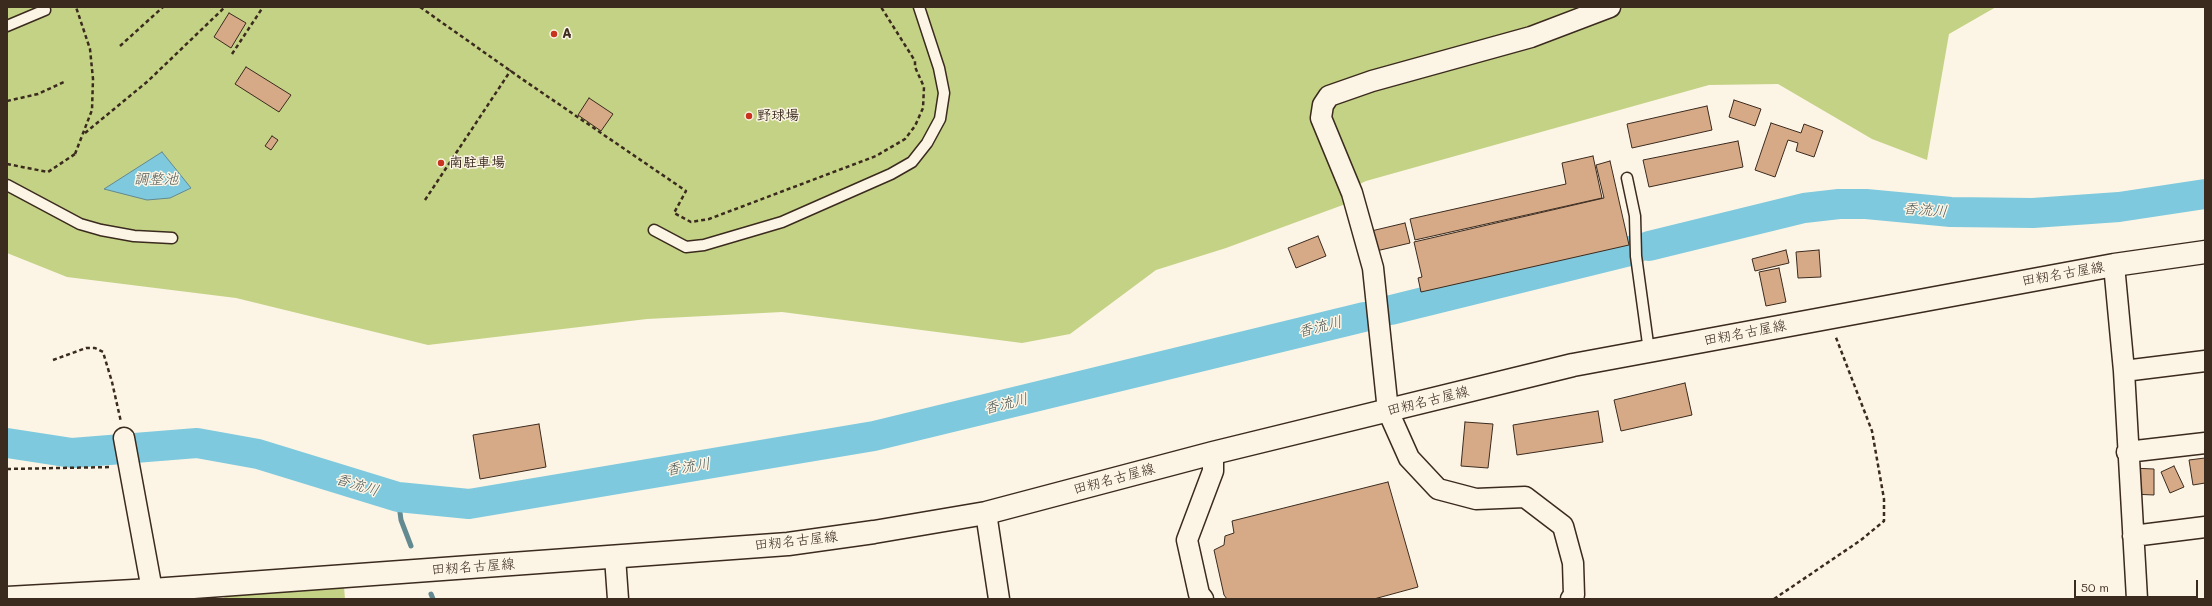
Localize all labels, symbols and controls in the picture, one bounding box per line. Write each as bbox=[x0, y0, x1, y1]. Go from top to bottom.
place label: A bbox=[562, 26, 572, 42]
marker: A bbox=[549, 29, 559, 39]
place label: 野球場 bbox=[757, 108, 799, 124]
marker: 野球場 bbox=[744, 111, 754, 121]
place label: 南駐車場 bbox=[449, 155, 505, 171]
marker: 南駐車場 bbox=[436, 158, 446, 168]
water label: 調整池 bbox=[134, 170, 178, 188]
water label: 香流川 bbox=[1902, 199, 1948, 221]
street label: 田籾名古屋線 bbox=[2020, 258, 2106, 290]
water label: 香流川 bbox=[1296, 313, 1344, 341]
street label: 田籾名古屋線 bbox=[1702, 317, 1788, 349]
street label: 田籾名古屋線 bbox=[1385, 383, 1471, 419]
water label: 香流川 bbox=[982, 390, 1030, 418]
water label: 香流川 bbox=[664, 455, 712, 479]
street label: 田籾名古屋線 bbox=[1071, 460, 1157, 498]
water label: 香流川 bbox=[333, 470, 381, 500]
street label: 田籾名古屋線 bbox=[753, 528, 839, 554]
street label: 田籾名古屋線 bbox=[431, 556, 515, 578]
scale bar bbox=[2076, 572, 2200, 598]
text: 50 m bbox=[2081, 579, 2109, 595]

